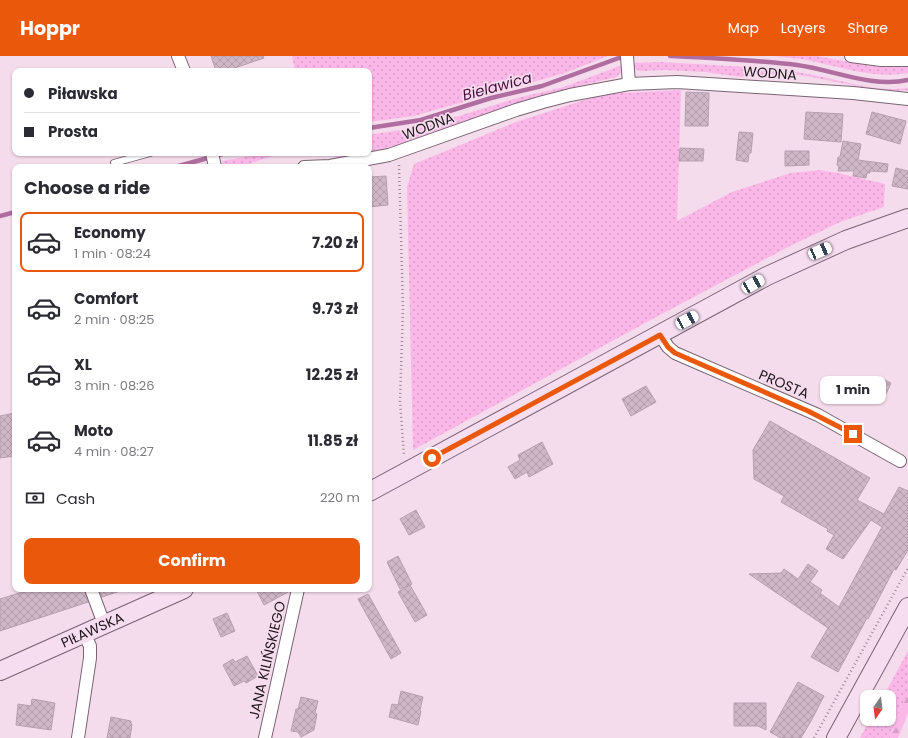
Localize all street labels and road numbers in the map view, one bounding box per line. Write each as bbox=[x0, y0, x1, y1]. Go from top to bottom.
street label: WODNA bbox=[742, 61, 798, 85]
street label: WODNA bbox=[399, 107, 457, 145]
street label: PROSTA bbox=[756, 364, 812, 404]
street label: JANA KILIŃSKIEGO bbox=[244, 599, 290, 721]
street label: PIŁAWSKA bbox=[58, 607, 127, 653]

